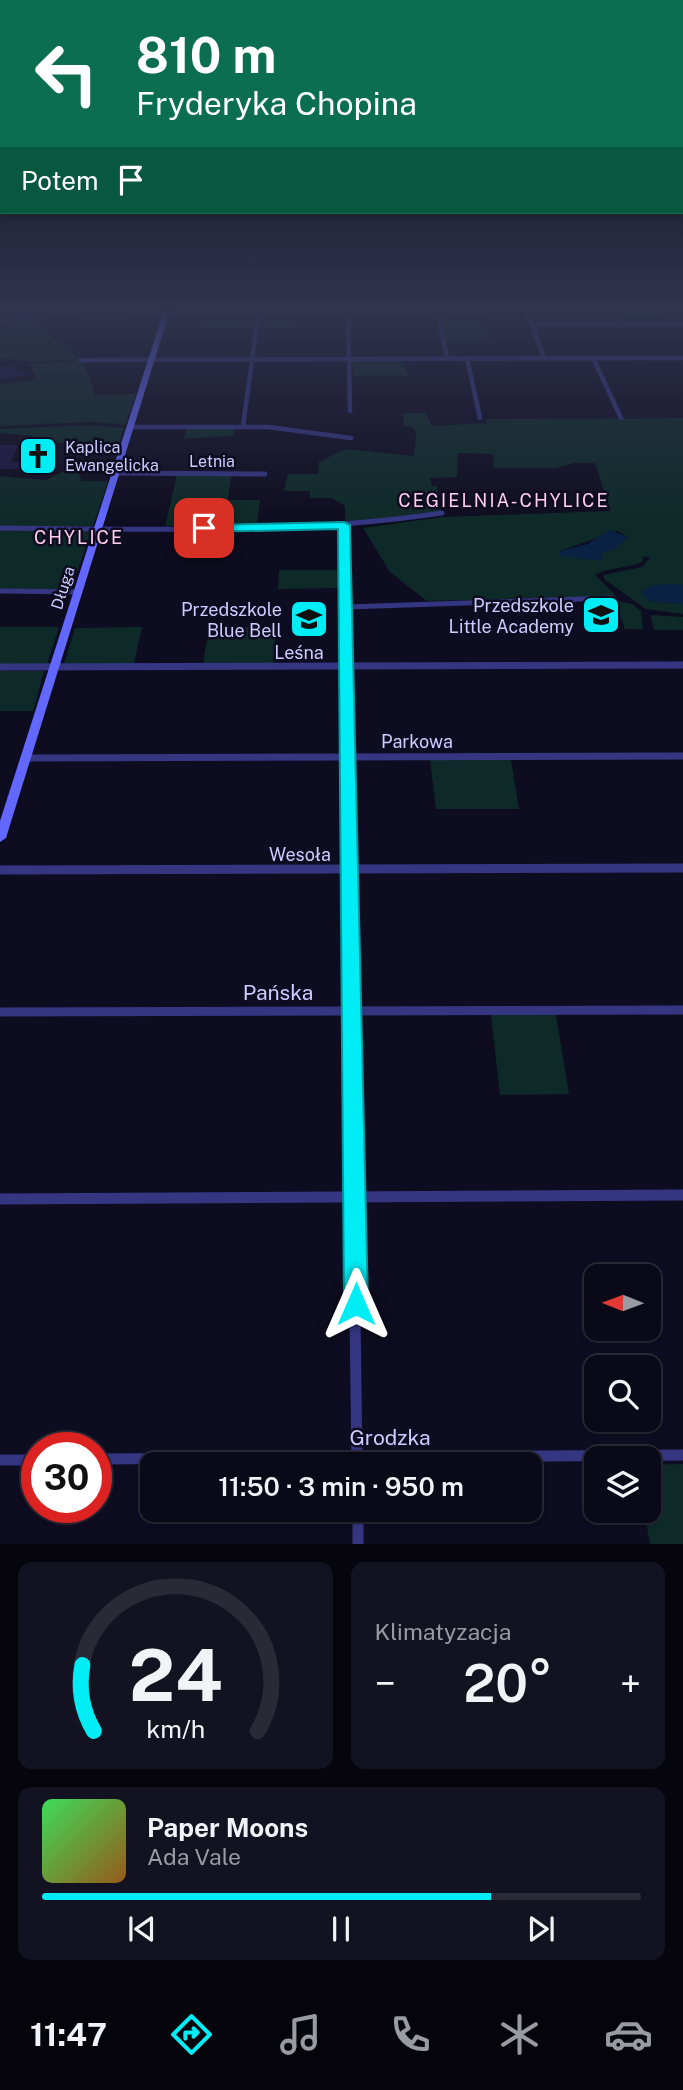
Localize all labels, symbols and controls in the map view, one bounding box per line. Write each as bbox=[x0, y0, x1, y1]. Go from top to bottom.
text: 810 m bbox=[136, 26, 276, 84]
icon: left bbox=[21, 28, 112, 119]
text: Fryderyka Chopina bbox=[136, 85, 417, 122]
icon: arrive bbox=[112, 161, 150, 199]
text: Potem bbox=[21, 165, 98, 196]
church icon: Kaplica Ewangelicka bbox=[17, 435, 59, 477]
place label: Kaplica Ewangelicka bbox=[65, 438, 159, 475]
street label: Letnia bbox=[189, 452, 235, 471]
district label: CEGIELNIA-CHYLICE bbox=[398, 490, 610, 511]
pin bbox=[174, 498, 234, 558]
icon: arrive bbox=[185, 509, 223, 547]
district label: CHYLICE bbox=[34, 527, 124, 548]
street label: Długa bbox=[47, 564, 79, 612]
school or university icon: Przedszkole Little Academy bbox=[580, 594, 622, 636]
place label: Przedszkole Little Academy bbox=[449, 595, 574, 637]
school or university icon: Przedszkole Blue Bell bbox=[288, 598, 330, 640]
place label: Przedszkole Blue Bell bbox=[181, 599, 282, 641]
street label: Leśna bbox=[274, 642, 324, 663]
street label: Parkowa bbox=[381, 731, 453, 752]
street label: Wesoła bbox=[269, 844, 331, 865]
street label: Pańska bbox=[243, 980, 313, 1005]
north arrow bbox=[584, 1264, 662, 1340]
map controls bbox=[584, 1264, 661, 1523]
position arrow bbox=[319, 1267, 393, 1341]
button: search bbox=[584, 1355, 661, 1432]
street label: Grodzka bbox=[349, 1425, 431, 1450]
speed limit sign: 30 bbox=[21, 1432, 112, 1523]
button: layers bbox=[584, 1446, 661, 1523]
text: 11:50 · 3 min · 950 m bbox=[218, 1471, 464, 1502]
text: Klimatyzacja bbox=[375, 1618, 511, 1645]
text: 24 bbox=[128, 1633, 222, 1718]
text: 20° bbox=[463, 1653, 552, 1714]
text: − bbox=[375, 1661, 396, 1706]
text: + bbox=[620, 1661, 641, 1706]
text: km/h bbox=[146, 1714, 205, 1744]
text: Paper Moons bbox=[147, 1812, 308, 1843]
text: Ada Vale bbox=[147, 1843, 241, 1870]
icon: previous bbox=[123, 1910, 161, 1948]
icon: pause bbox=[322, 1910, 360, 1948]
icon: next bbox=[522, 1910, 560, 1948]
icon: directions bbox=[167, 2010, 216, 2059]
icon: music bbox=[276, 2010, 325, 2059]
icon: phone bbox=[386, 2010, 435, 2059]
icon: climate bbox=[495, 2010, 544, 2059]
icon: car bbox=[604, 2010, 653, 2059]
text: 11:47 bbox=[30, 2016, 107, 2053]

